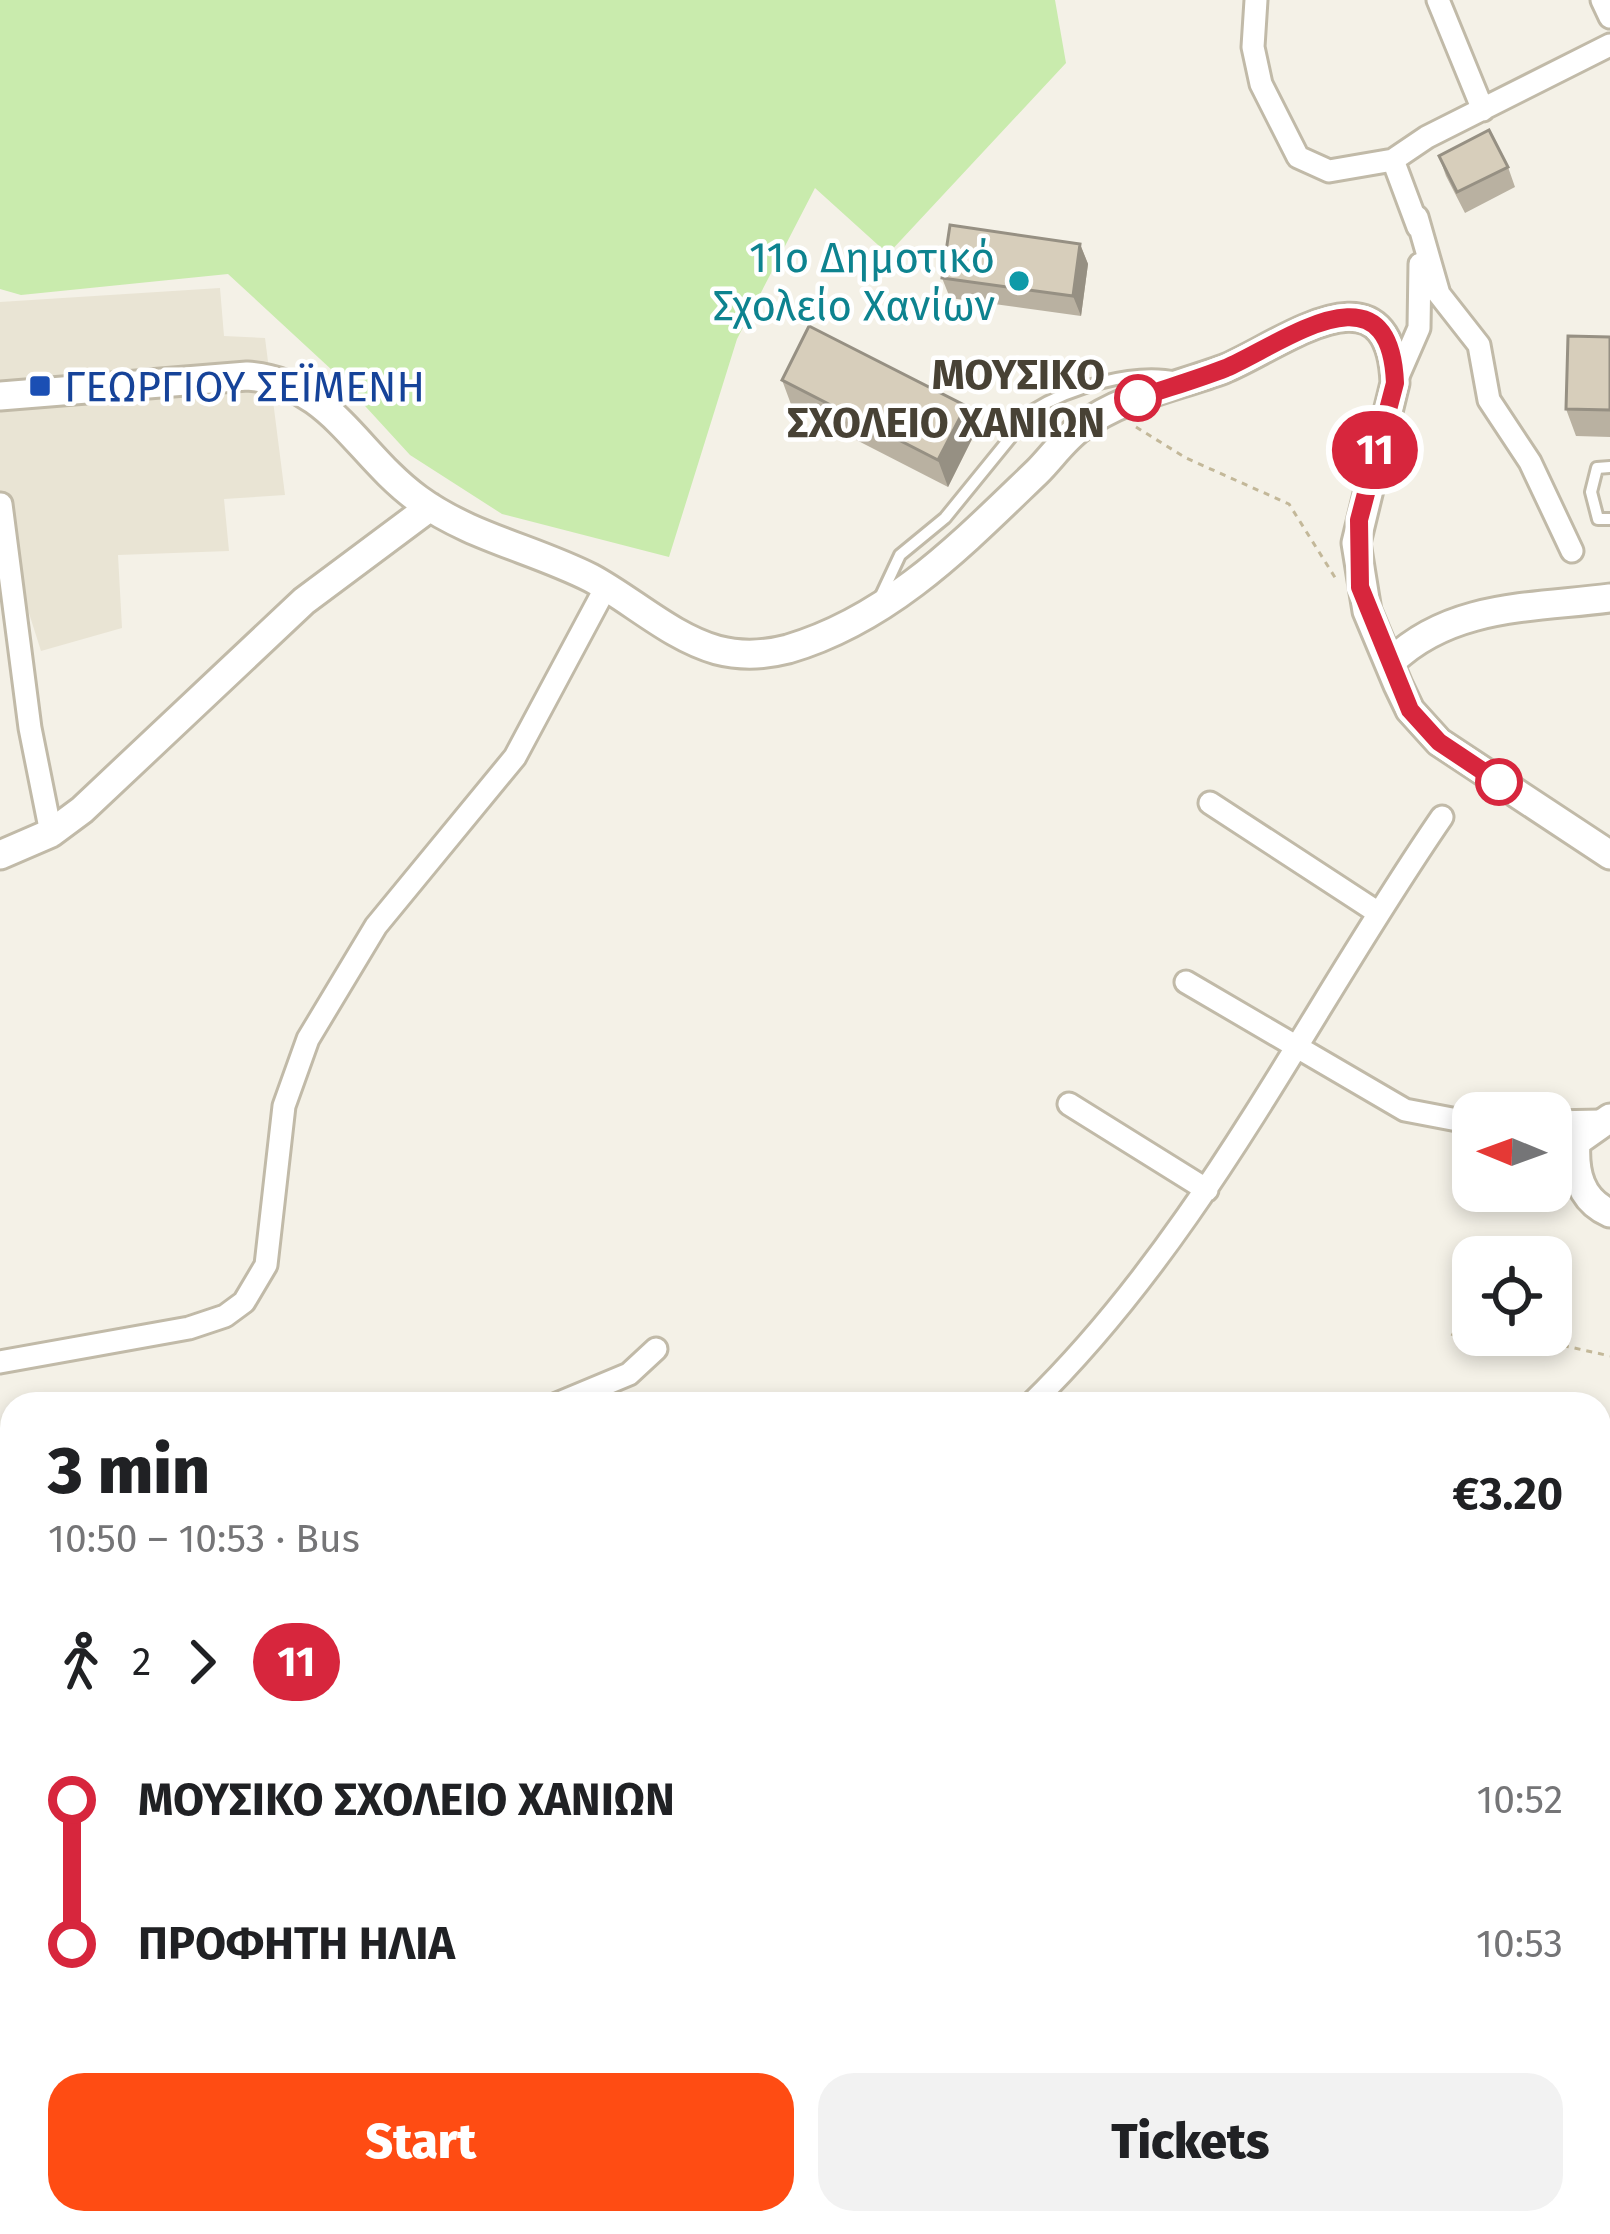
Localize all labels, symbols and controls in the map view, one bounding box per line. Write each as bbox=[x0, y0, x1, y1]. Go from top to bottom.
place label: 11o Δημοτικό Σχολείο Χανίων bbox=[713, 233, 995, 331]
marker: 11o Δημοτικό Σχολείο Χανίων bbox=[1006, 268, 1032, 294]
place label: ΜΟΥΣΙΚΟ ΣΧΟΛΕΙΟ ΧΑΝΙΩΝ bbox=[787, 350, 1105, 448]
place label: ΓΕΩΡΓΙΟΥ ΣΕΪΜΕΝΗ bbox=[64, 362, 425, 412]
marker: ΓΕΩΡΓΙΟΥ ΣΕΪΜΕΝΗ bbox=[27, 373, 53, 399]
marker: ΜΟΥΣΙΚΟ ΣΧΟΛΕΙΟ ΧΑΝΙΩΝ bbox=[1116, 376, 1160, 420]
line badge: 11 bbox=[1321, 411, 1429, 489]
text: 11 bbox=[1356, 425, 1394, 475]
unlabelled marker bbox=[1477, 760, 1521, 804]
north arrow bbox=[1452, 1092, 1572, 1212]
map controls bbox=[1452, 1092, 1572, 1356]
button: locate bbox=[1452, 1236, 1572, 1356]
text: 3 min bbox=[48, 1431, 210, 1510]
text: €3.20 bbox=[1453, 1467, 1563, 1521]
text: 10:50 – 10:53 · Bus bbox=[48, 1516, 360, 1562]
icon: walk bbox=[48, 1629, 114, 1695]
icon: forward bbox=[169, 1629, 235, 1695]
text: 11 bbox=[277, 1637, 316, 1687]
text: 2 bbox=[132, 1639, 151, 1685]
text: ΜΟΥΣΙΚΟ ΣΧΟΛΕΙΟ ΧΑΝΙΩΝ bbox=[138, 1773, 675, 1827]
text: 10:52 bbox=[1476, 1777, 1563, 1823]
text: ΠΡΟΦΗΤΗ ΗΛΙΑ bbox=[138, 1917, 455, 1971]
text: 10:53 bbox=[1476, 1921, 1563, 1967]
button: Start bbox=[48, 2073, 794, 2211]
button: Tickets bbox=[818, 2073, 1563, 2211]

